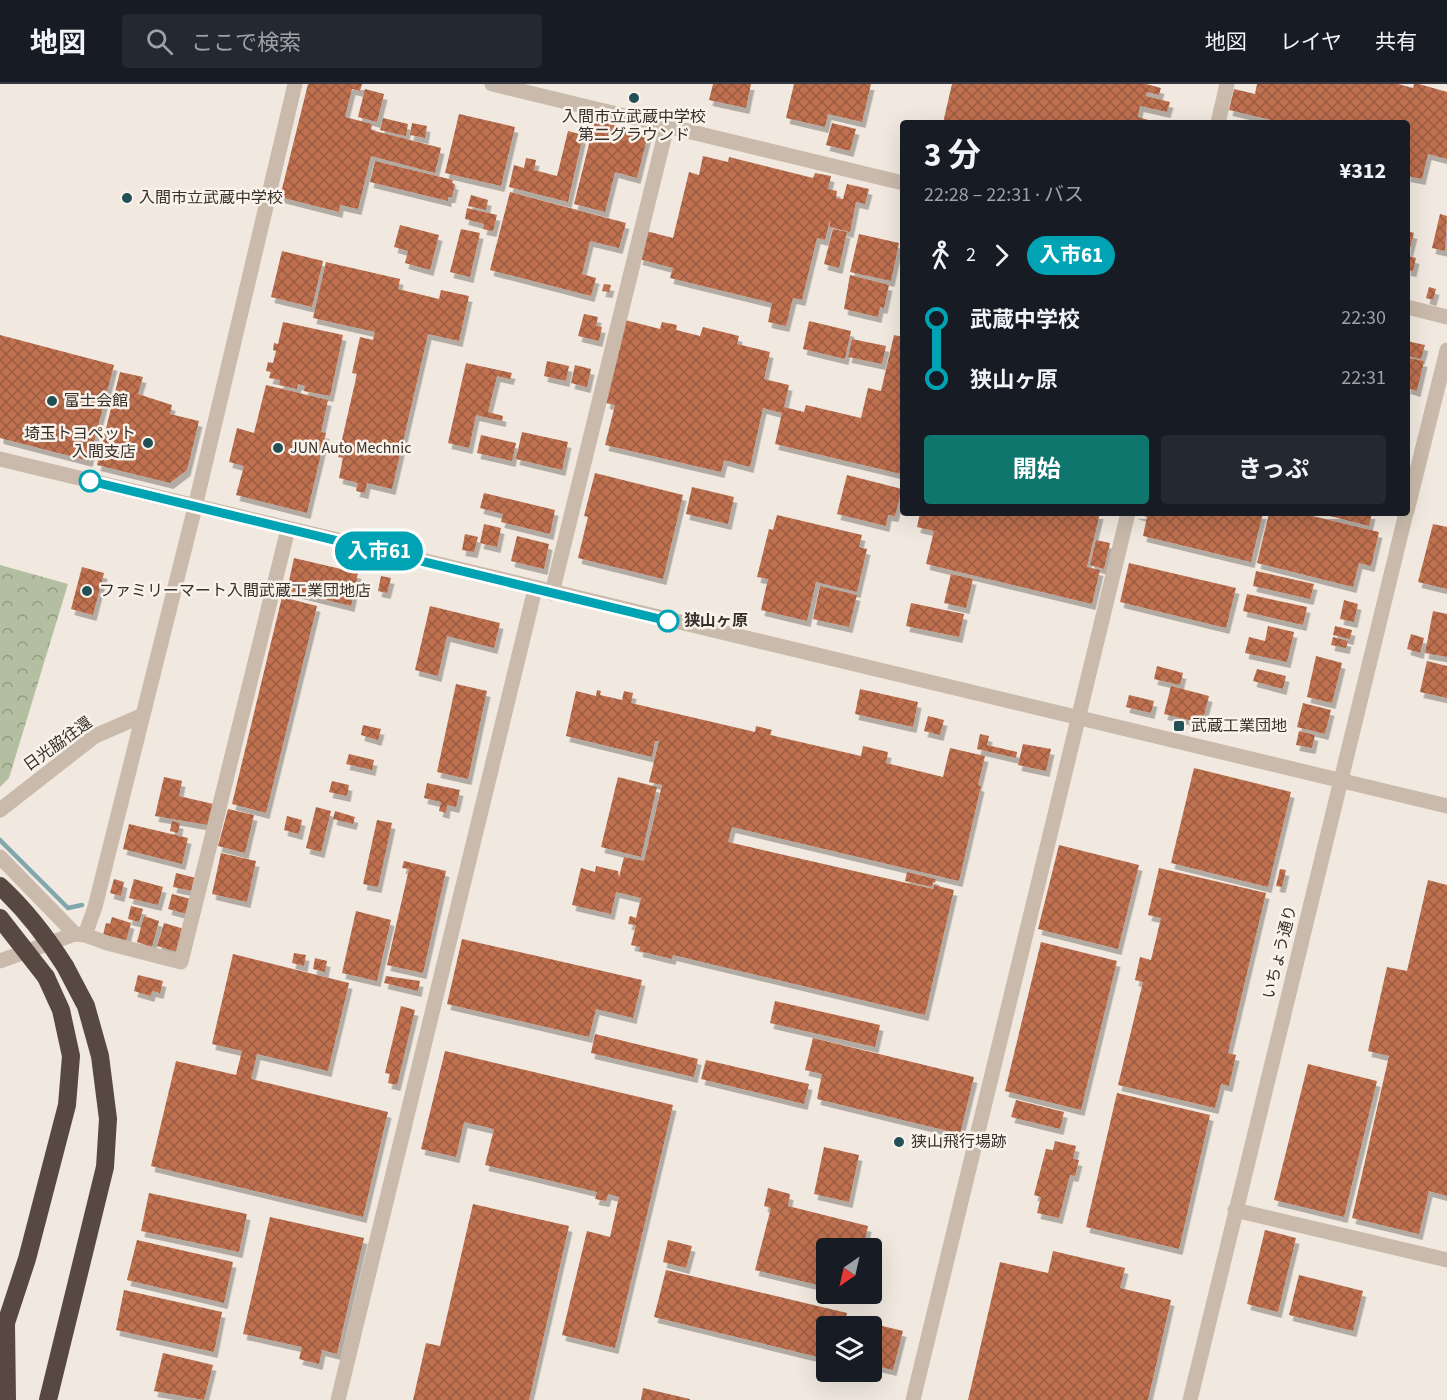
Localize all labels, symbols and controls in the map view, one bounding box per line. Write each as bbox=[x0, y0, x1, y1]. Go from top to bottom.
search box bbox=[122, 14, 542, 68]
text: 地図 bbox=[30, 23, 86, 63]
icon: search bbox=[143, 25, 176, 58]
text: ここで検索 bbox=[191, 27, 301, 59]
text: 地図 bbox=[1205, 27, 1247, 57]
text: レイヤ bbox=[1280, 27, 1342, 57]
text: 共有 bbox=[1375, 27, 1417, 57]
marker: 入間市立武蔵中学校 第二グラウンド bbox=[627, 91, 641, 105]
place label: 入間市立武蔵中学校 第二グラウンド bbox=[562, 106, 706, 146]
text: 3 分 bbox=[924, 132, 981, 179]
text: ¥312 bbox=[1340, 155, 1386, 187]
text: 22:28 – 22:31 · バス bbox=[924, 181, 1084, 209]
place label: 入間市立武蔵中学校 bbox=[139, 187, 283, 209]
marker: 入間市立武蔵中学校 bbox=[120, 191, 134, 205]
icon: walk bbox=[924, 239, 957, 272]
icon: forward bbox=[985, 239, 1018, 272]
text: 入市61 bbox=[1039, 240, 1103, 270]
text: 2 bbox=[966, 241, 976, 269]
text: 武蔵中学校 bbox=[970, 304, 1080, 336]
text: 22:30 bbox=[1341, 304, 1386, 332]
text: 狭山ヶ原 bbox=[970, 364, 1058, 396]
text: 22:31 bbox=[1341, 364, 1386, 392]
place label: 富士会館 bbox=[64, 390, 128, 412]
marker: 富士会館 bbox=[45, 394, 59, 408]
place label: 埼玉トヨペット 入間支店 bbox=[24, 423, 136, 463]
button: 開始 bbox=[924, 435, 1149, 504]
button: きっぷ bbox=[1161, 435, 1386, 504]
marker: 埼玉トヨペット 入間支店 bbox=[141, 436, 155, 450]
place label: JUN Auto Mechnic bbox=[290, 437, 411, 459]
marker: JUN Auto Mechnic bbox=[271, 441, 285, 455]
unlabelled marker bbox=[79, 470, 101, 492]
line badge: 入市61 bbox=[337, 532, 421, 570]
text: 入市61 bbox=[347, 536, 411, 566]
place label: ファミリーマート入間武蔵工業団地店 bbox=[99, 580, 371, 602]
marker: ファミリーマート入間武蔵工業団地店 bbox=[80, 584, 94, 598]
marker: 狭山ヶ原 bbox=[657, 610, 679, 632]
place label: 狭山ヶ原 bbox=[684, 610, 748, 632]
street label: 日光脇往還 bbox=[19, 712, 97, 776]
place label: 武蔵工業団地 bbox=[1191, 715, 1287, 737]
marker: 武蔵工業団地 bbox=[1172, 719, 1186, 733]
street label: いちょう通り bbox=[1258, 903, 1302, 1001]
place label: 狭山飛行場跡 bbox=[911, 1131, 1007, 1153]
marker: 狭山飛行場跡 bbox=[892, 1135, 906, 1149]
north arrow bbox=[816, 1238, 882, 1304]
map controls bbox=[816, 1238, 882, 1382]
button: layers bbox=[816, 1316, 882, 1382]

